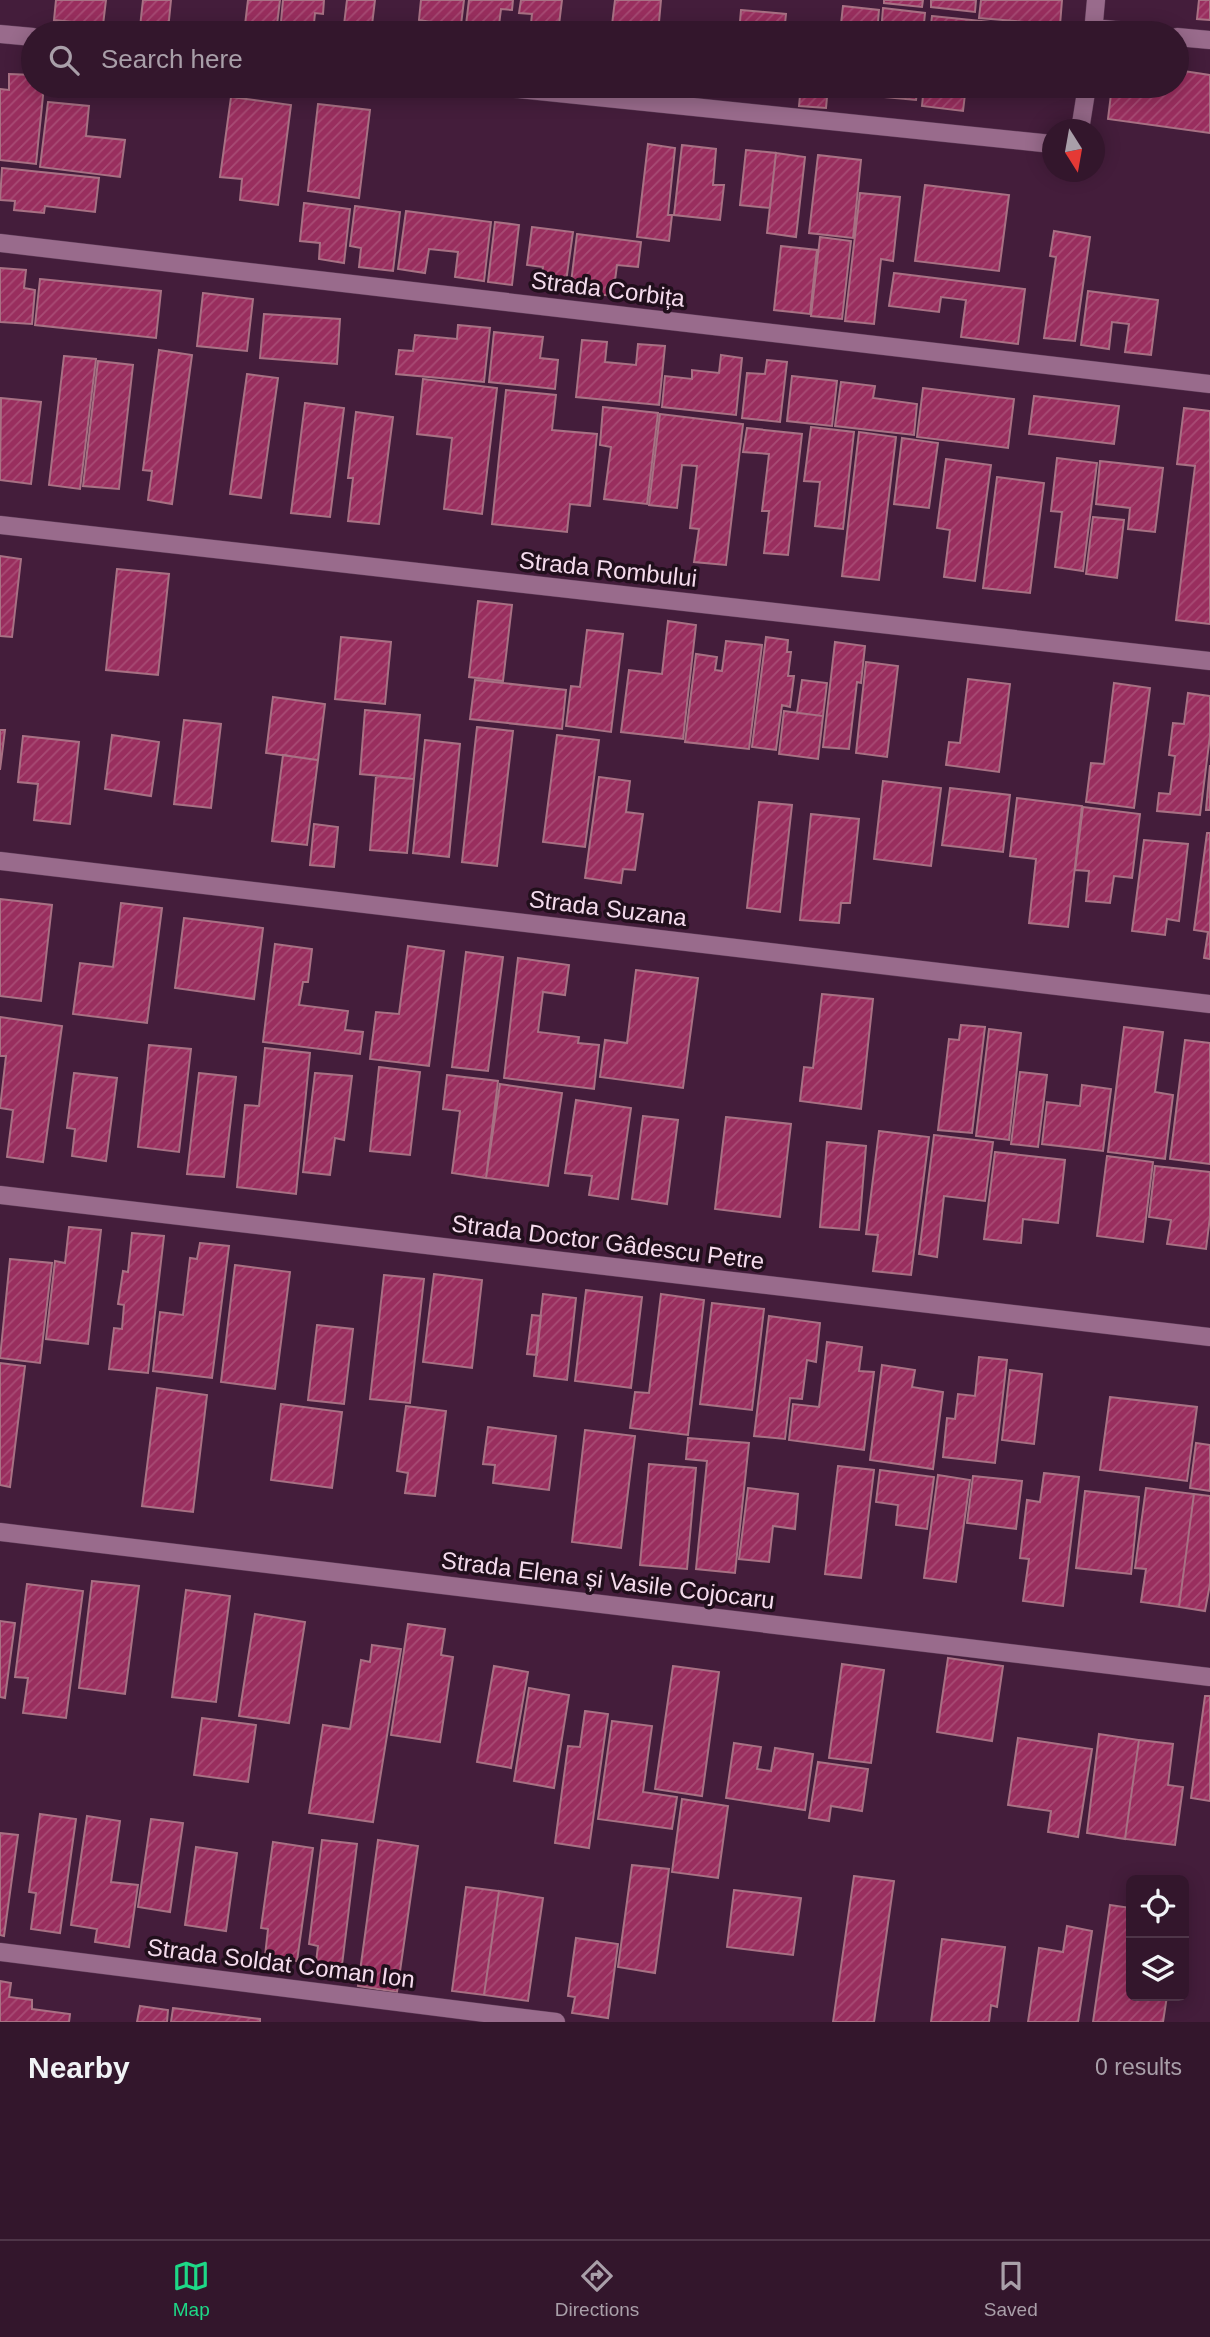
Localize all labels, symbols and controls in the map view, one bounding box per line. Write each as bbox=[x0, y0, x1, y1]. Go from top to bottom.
search box bbox=[21, 21, 1189, 98]
icon: search bbox=[45, 41, 83, 79]
text: Search here bbox=[101, 44, 243, 74]
north arrow bbox=[1042, 119, 1105, 182]
street label: Strada Corbița bbox=[530, 266, 687, 312]
street label: Strada Rombului bbox=[518, 546, 698, 592]
street label: Strada Suzana bbox=[528, 885, 689, 931]
street label: Strada Doctor Gâdescu Petre bbox=[450, 1209, 766, 1275]
street label: Strada Elena și Vasile Cojocaru bbox=[440, 1546, 776, 1614]
map controls bbox=[1126, 1875, 1189, 2001]
button: locate bbox=[1126, 1875, 1189, 1938]
street label: Strada Soldat Coman Ion bbox=[146, 1933, 416, 1993]
button: layers bbox=[1126, 1938, 1189, 2001]
text: Nearby bbox=[28, 2051, 130, 2084]
text: 0 results bbox=[1095, 2054, 1182, 2080]
tab: Map bbox=[172, 2257, 210, 2321]
tab: Directions bbox=[555, 2257, 639, 2321]
tab: Saved bbox=[984, 2257, 1038, 2321]

